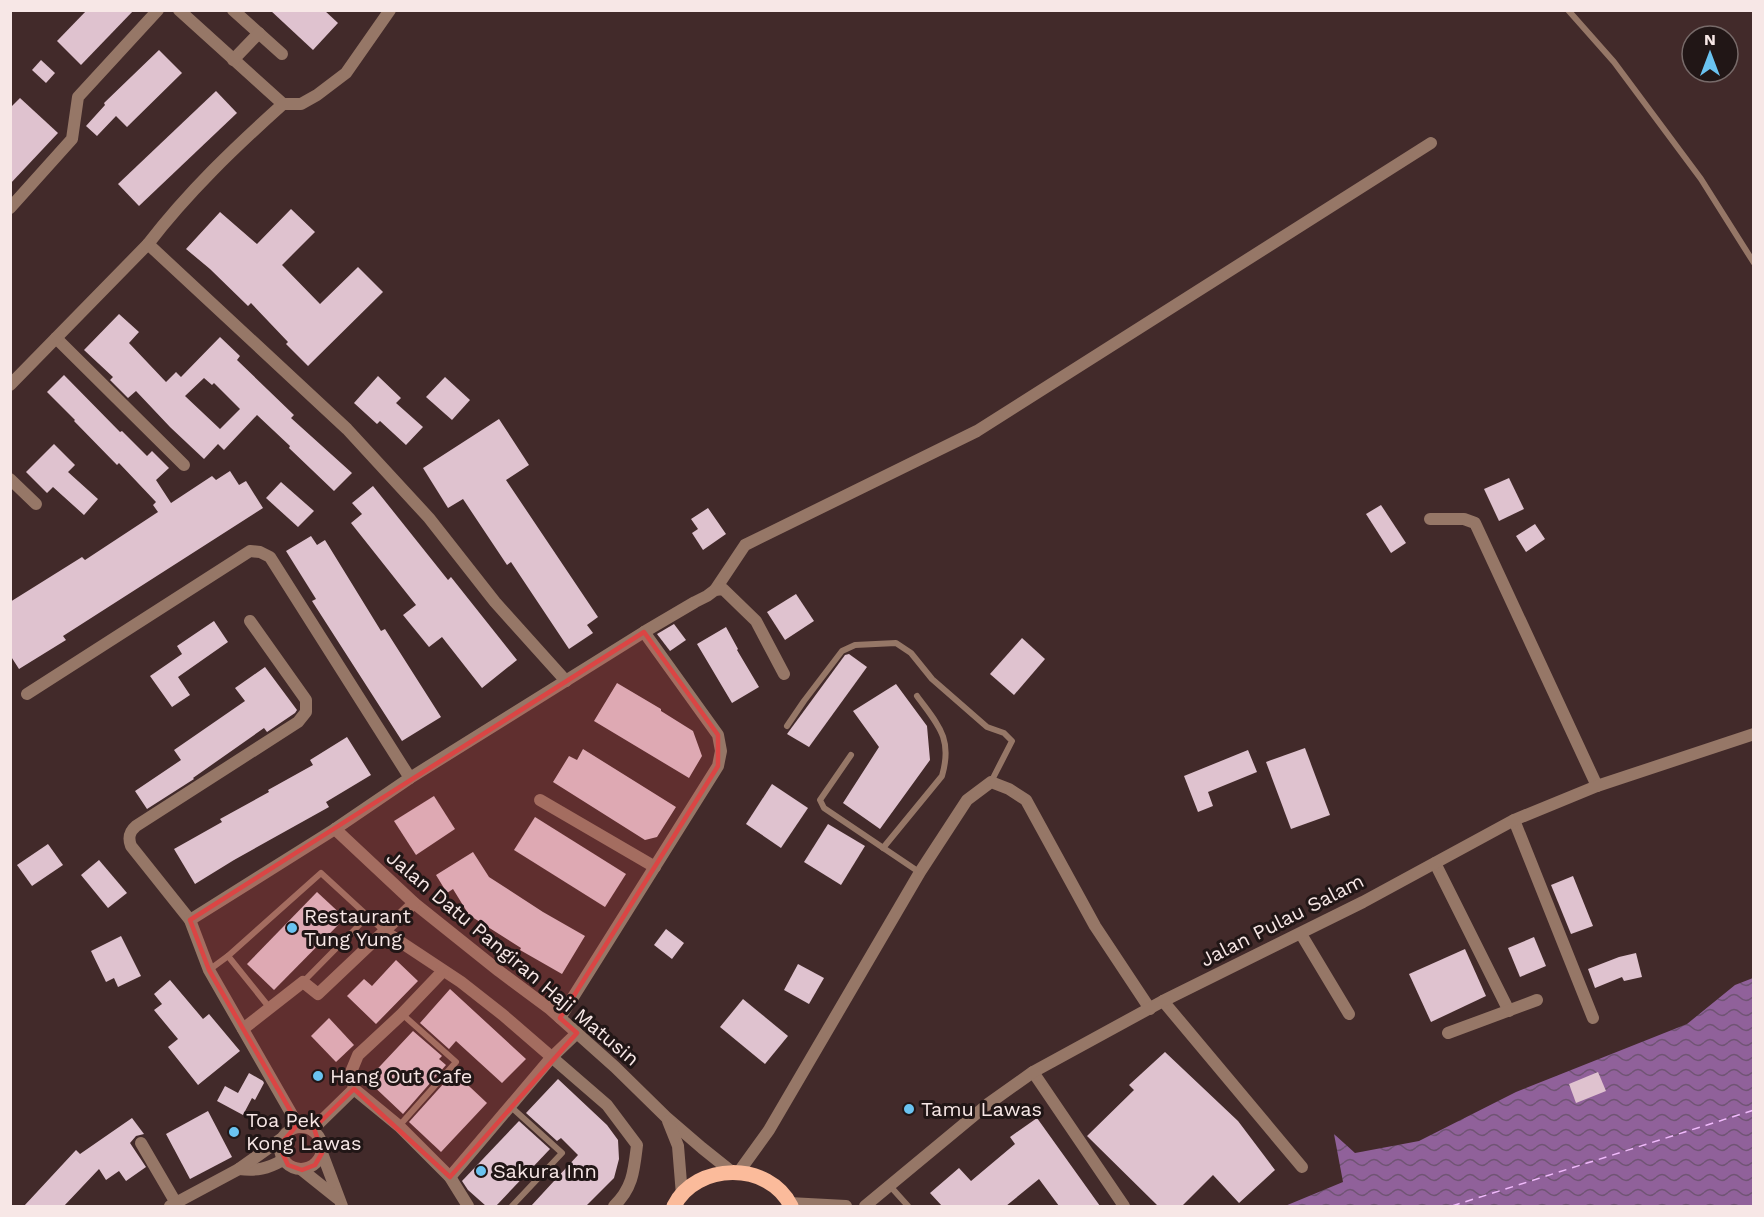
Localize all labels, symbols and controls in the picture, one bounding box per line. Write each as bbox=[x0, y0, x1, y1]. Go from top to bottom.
north arrow bbox=[1680, 24, 1740, 84]
text: N bbox=[1704, 30, 1716, 49]
street label: Jalan Datu Pangiran Haji Matusin bbox=[382, 845, 644, 1071]
street label: Jalan Pulau Salam bbox=[1196, 868, 1368, 972]
place label: Restaurant Tung Yung bbox=[304, 904, 412, 951]
marker: Restaurant Tung Yung bbox=[285, 921, 299, 935]
place label: Hang Out Cafe bbox=[330, 1064, 472, 1088]
marker: Hang Out Cafe bbox=[311, 1069, 325, 1083]
place label: Tamu Lawas bbox=[921, 1097, 1042, 1121]
marker: Tamu Lawas bbox=[902, 1102, 916, 1116]
place label: Toa Pek Kong Lawas bbox=[246, 1108, 362, 1155]
marker: Toa Pek Kong Lawas bbox=[227, 1125, 241, 1139]
place label: Sakura Inn bbox=[493, 1159, 597, 1183]
marker: Sakura Inn bbox=[474, 1164, 488, 1178]

